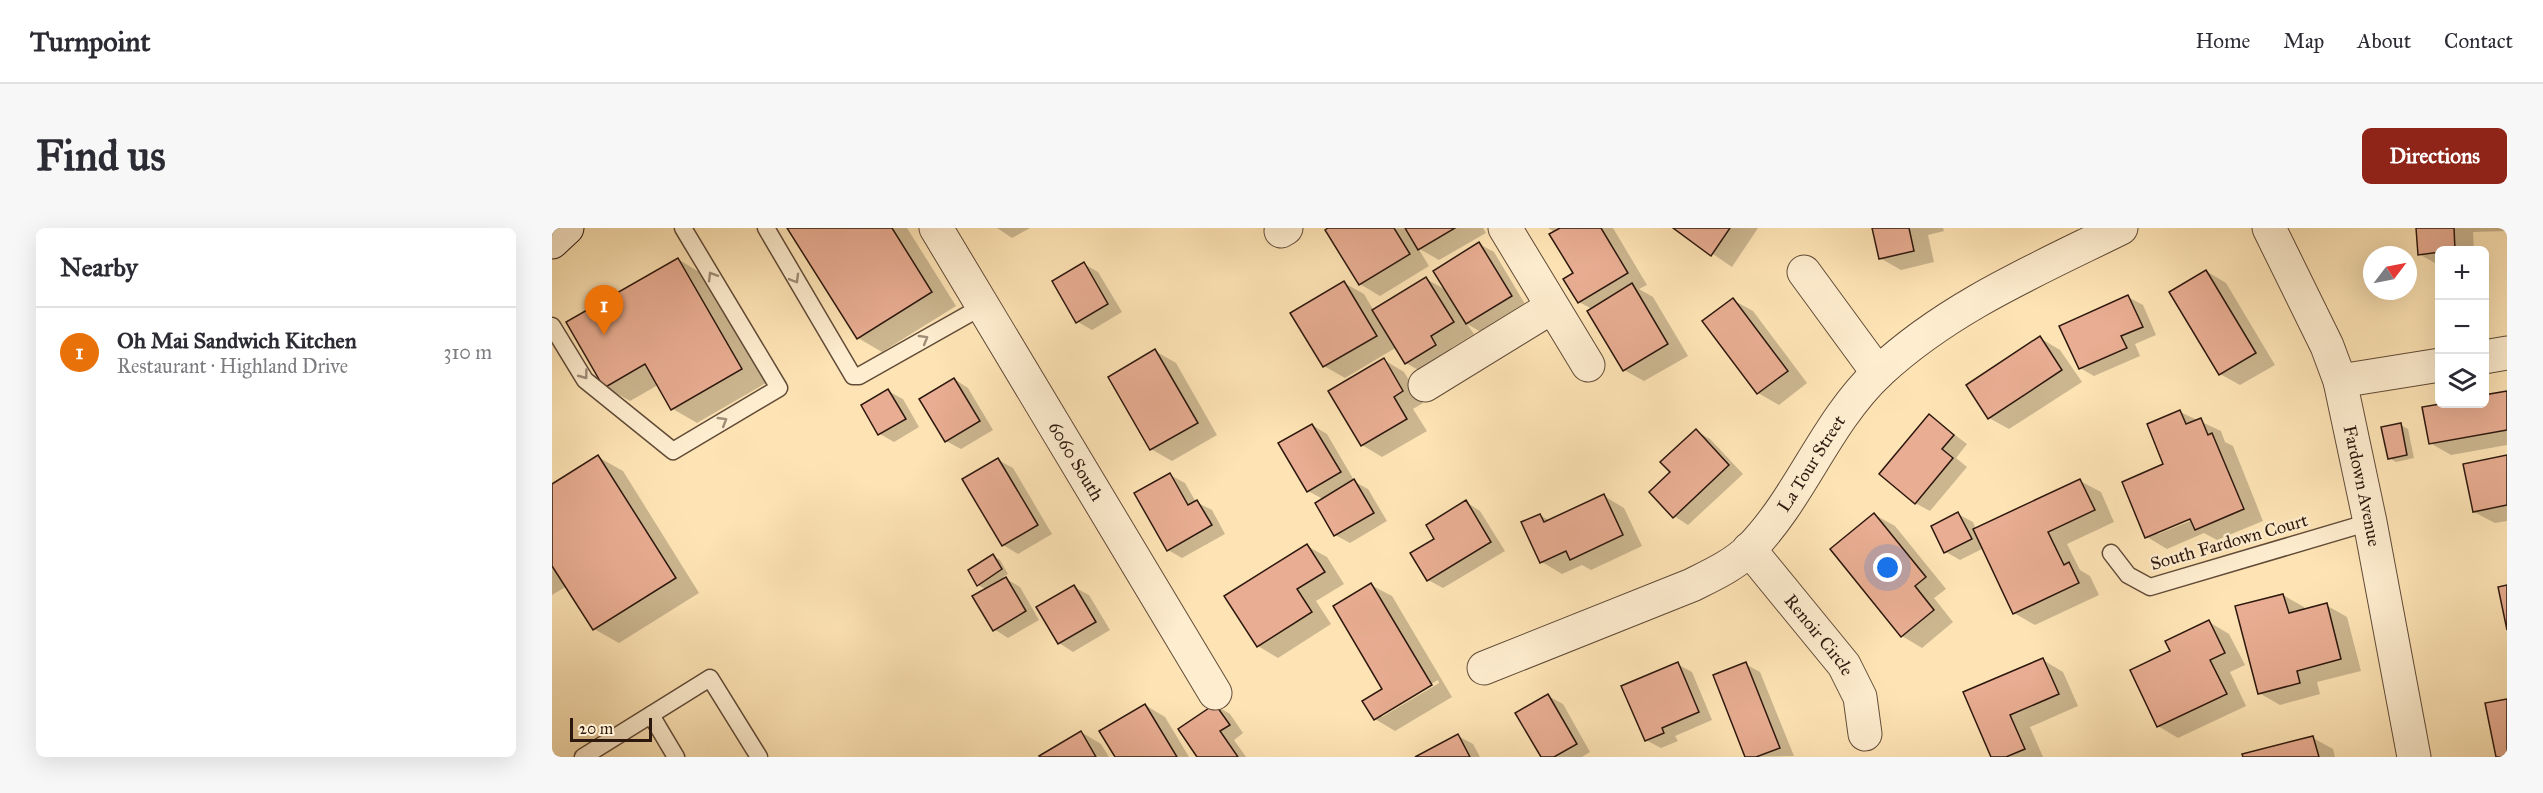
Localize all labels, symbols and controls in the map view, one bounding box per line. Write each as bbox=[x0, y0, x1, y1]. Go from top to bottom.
text: Turnpoint bbox=[30, 24, 150, 59]
text: Home bbox=[2195, 28, 2250, 54]
text: Map bbox=[2283, 28, 2324, 54]
text: About bbox=[2357, 28, 2411, 54]
text: Contact bbox=[2444, 28, 2513, 54]
button: Directions bbox=[2362, 128, 2507, 184]
text: Find us bbox=[36, 130, 166, 182]
north arrow bbox=[2363, 246, 2417, 300]
map controls bbox=[2435, 246, 2489, 408]
button: + bbox=[2435, 246, 2489, 300]
text: Nearby bbox=[60, 251, 138, 283]
one-way arrow bbox=[708, 272, 719, 282]
one-way arrow bbox=[787, 273, 799, 283]
pin: 1 bbox=[584, 285, 624, 335]
button: − bbox=[2435, 300, 2489, 354]
text: Oh Mai Sandwich Kitchen bbox=[117, 327, 357, 354]
one-way arrow bbox=[918, 335, 929, 346]
text: 1 bbox=[76, 340, 83, 364]
text: 310 m bbox=[443, 340, 492, 364]
text: Restaurant · Highland Drive bbox=[117, 354, 348, 378]
button: layers bbox=[2435, 354, 2489, 408]
one-way arrow bbox=[576, 369, 587, 380]
street label: La Tour Street bbox=[1773, 410, 1850, 516]
one-way arrow bbox=[717, 417, 727, 429]
street label: 6060 South bbox=[1044, 417, 1108, 505]
street label: Fardown Avenue bbox=[2339, 423, 2385, 548]
street label: South Fardown Court bbox=[2148, 509, 2311, 575]
your location bbox=[1873, 553, 1902, 582]
street label: Renoir Circle bbox=[1780, 590, 1858, 679]
scale bar bbox=[570, 715, 652, 742]
text: 20 m bbox=[579, 719, 613, 738]

